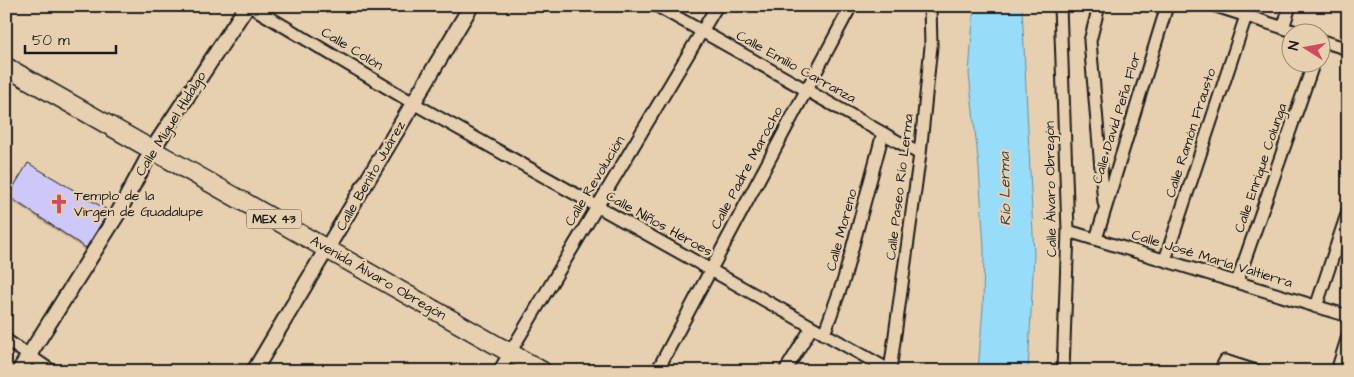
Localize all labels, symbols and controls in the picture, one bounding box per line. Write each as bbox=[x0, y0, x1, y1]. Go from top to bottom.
scale bar bbox=[25, 22, 116, 54]
north arrow bbox=[1282, 22, 1332, 72]
street label: Calle Colón bbox=[317, 23, 387, 75]
street label: Calle Emilio Carranza bbox=[732, 26, 860, 108]
text: 50 m bbox=[32, 30, 70, 51]
text: N bbox=[1284, 39, 1305, 52]
street label: Calle David Peña Flor bbox=[1087, 49, 1147, 186]
street label: Calle Ramón Frausto bbox=[1161, 65, 1221, 200]
street label: Calle Miguel Hidalgo bbox=[131, 68, 211, 180]
street label: Calle Enrique Colunga bbox=[1229, 101, 1293, 235]
street label: Calle Padre Marocho bbox=[706, 103, 788, 233]
street label: Calle Paseo Río Lerma bbox=[881, 113, 919, 261]
street label: Calle Benito Juárez bbox=[331, 117, 411, 235]
street label: Calle Álvaro Obregón bbox=[1040, 121, 1062, 257]
street label: Calle Revolución bbox=[560, 132, 630, 230]
water label: Río Lerma bbox=[994, 151, 1016, 226]
place label: Templo de la Virgen de Guadalupe bbox=[74, 186, 204, 222]
street label: Calle Niños Héroes bbox=[602, 186, 716, 262]
street label: Calle Moreno bbox=[821, 187, 863, 273]
church icon: Templo de la Virgen de Guadalupe bbox=[48, 193, 70, 215]
road number: MEX 43 bbox=[246, 210, 302, 228]
street label: Calle José María Valtierra bbox=[1129, 225, 1295, 293]
street label: Avenida Álvaro Obregón bbox=[306, 231, 450, 325]

